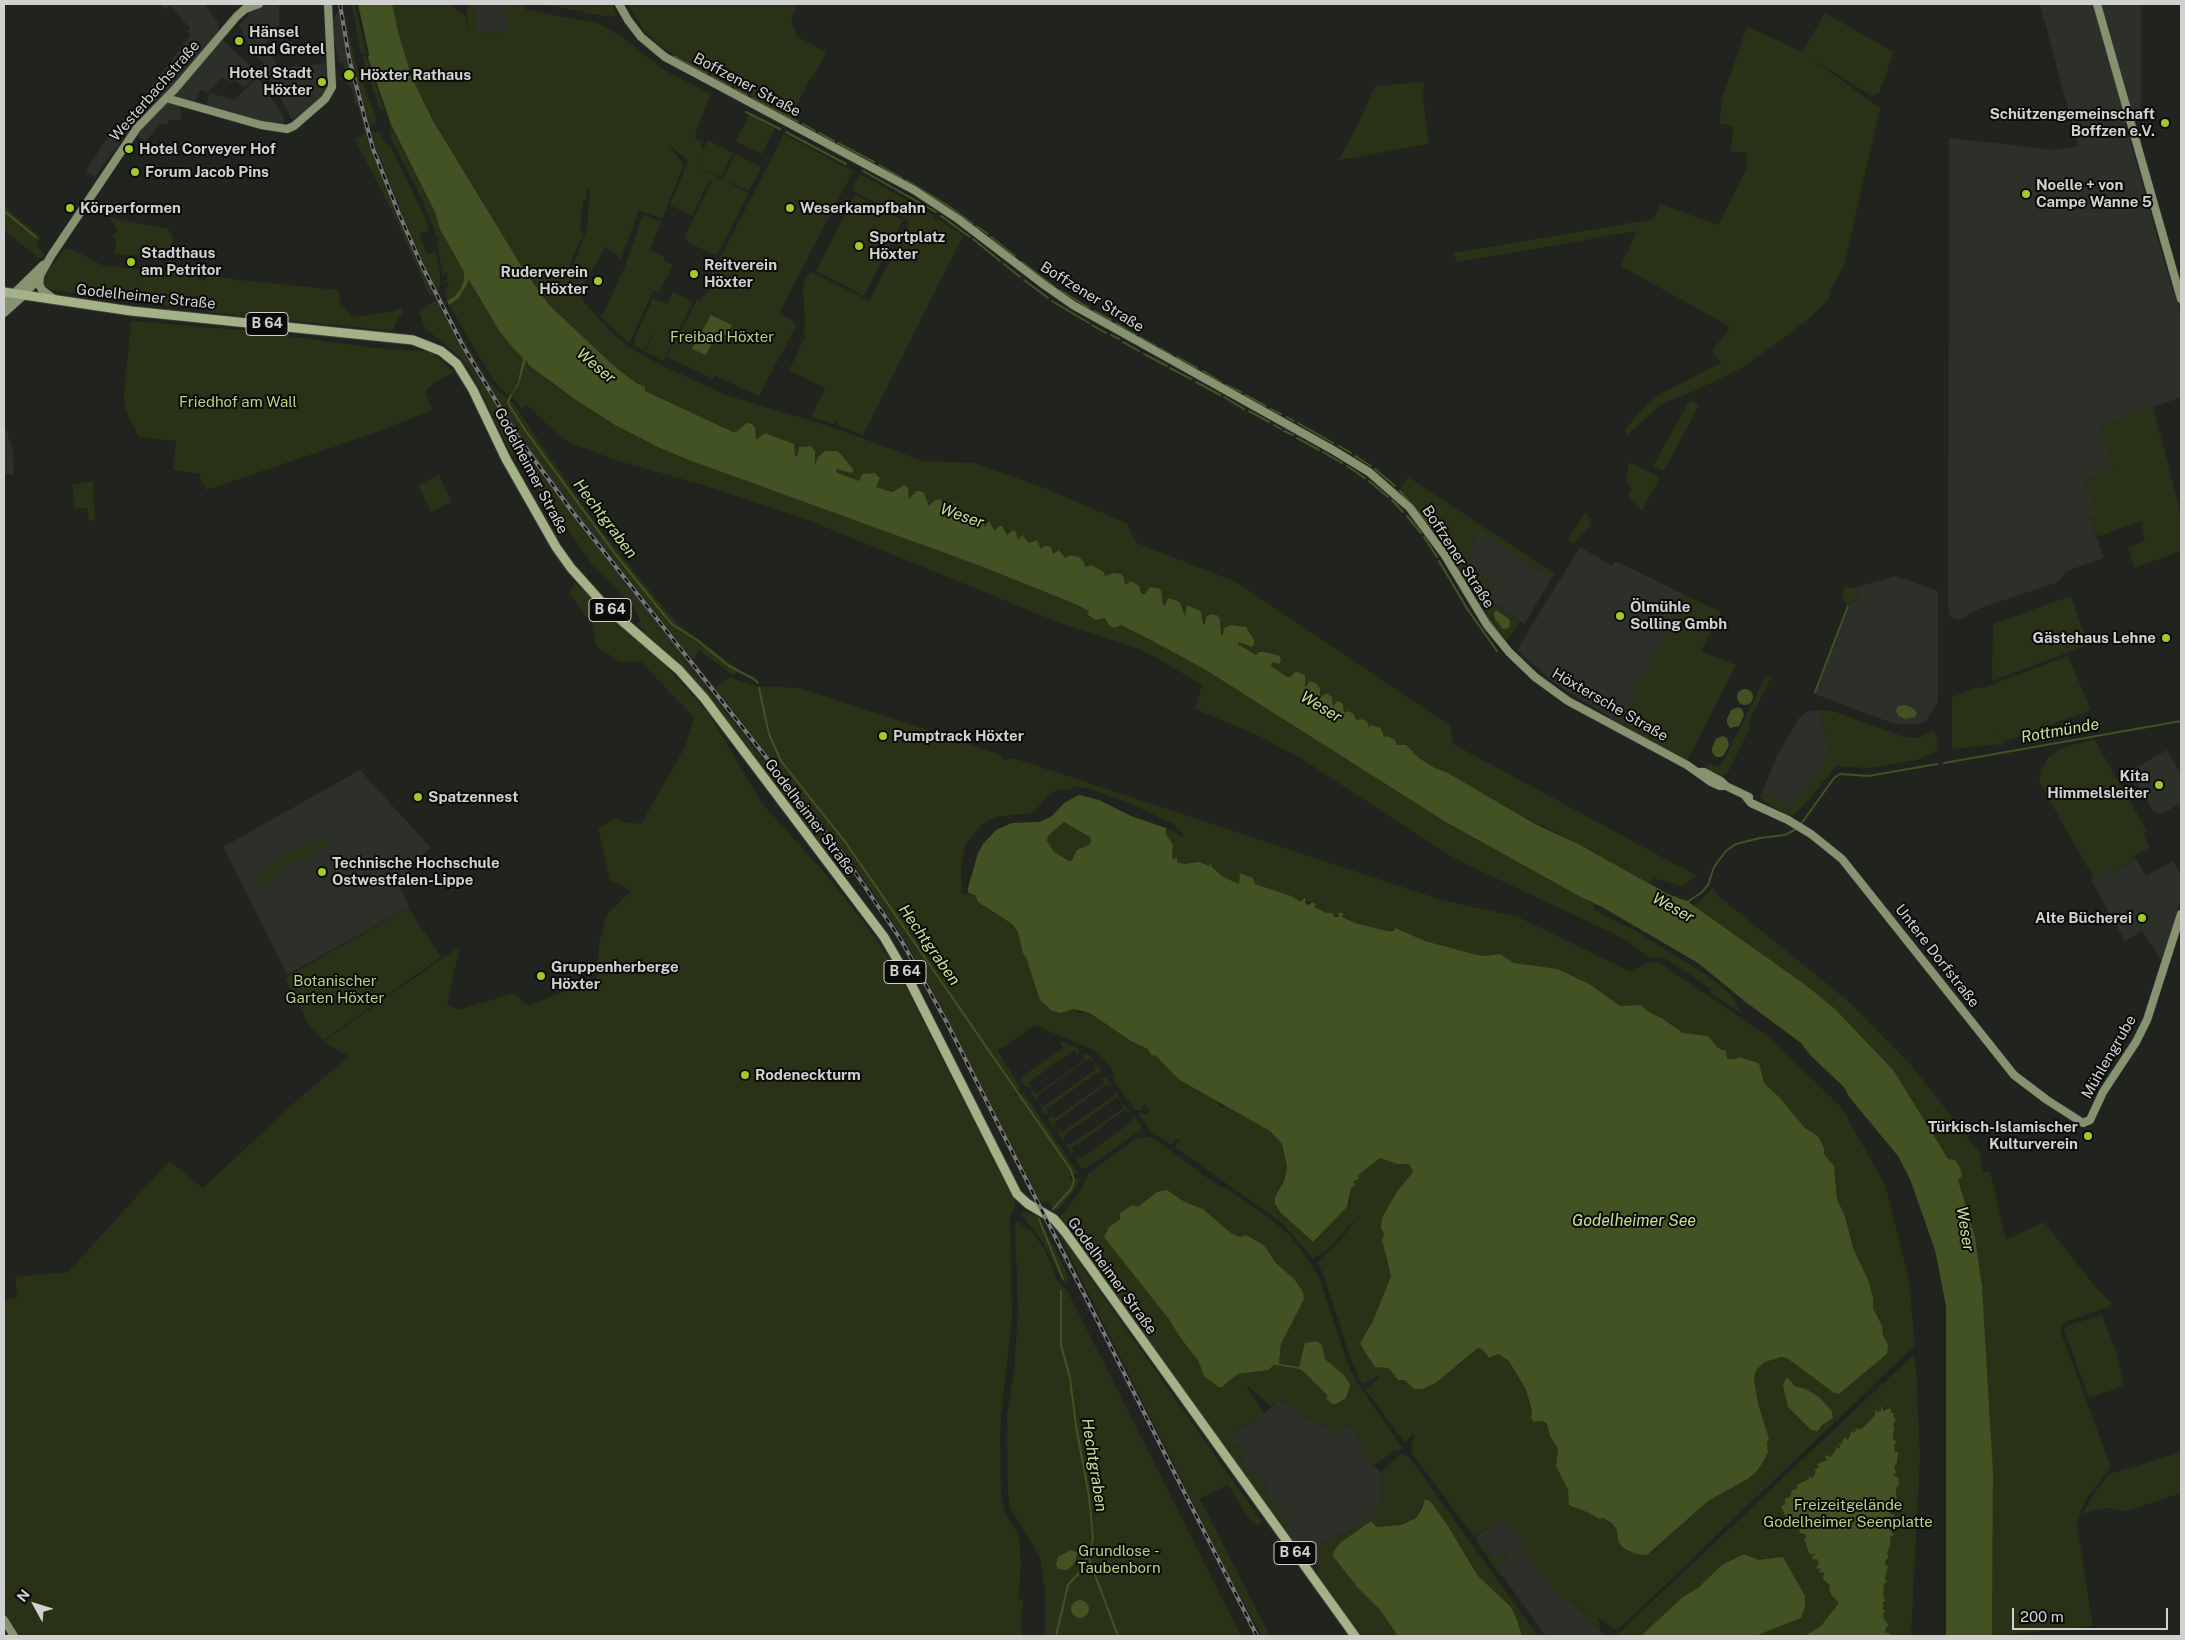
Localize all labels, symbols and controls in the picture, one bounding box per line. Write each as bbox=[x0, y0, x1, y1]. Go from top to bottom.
place label: Hänsel und Gretel bbox=[249, 23, 325, 58]
marker: Hänsel und Gretel bbox=[233, 35, 245, 47]
street label: Westerbachstraße bbox=[106, 37, 204, 145]
street label: Boffzener Straße bbox=[690, 49, 804, 121]
place label: Hotel Stadt Höxter bbox=[229, 64, 312, 99]
place label: Höxter Rathaus bbox=[360, 66, 471, 84]
marker: Höxter Rathaus bbox=[342, 68, 356, 82]
marker: Hotel Stadt Höxter bbox=[316, 76, 328, 88]
place label: Schützengemeinschaft Boffzen e.V. bbox=[1990, 105, 2155, 140]
marker: Schützengemeinschaft Boffzen e.V. bbox=[2159, 117, 2171, 129]
place label: Hotel Corveyer Hof bbox=[139, 140, 276, 158]
marker: Hotel Corveyer Hof bbox=[123, 143, 135, 155]
place label: Forum Jacob Pins bbox=[145, 163, 269, 181]
marker: Forum Jacob Pins bbox=[129, 166, 141, 178]
place label: Noelle + von Campe Wanne 5 bbox=[2036, 176, 2152, 211]
marker: Noelle + von Campe Wanne 5 bbox=[2020, 188, 2032, 200]
place label: Körperformen bbox=[80, 199, 181, 217]
place label: Weserkampfbahn bbox=[800, 199, 926, 217]
marker: Körperformen bbox=[64, 202, 76, 214]
marker: Weserkampfbahn bbox=[784, 202, 796, 214]
place label: Sportplatz Höxter bbox=[869, 228, 945, 263]
marker: Sportplatz Höxter bbox=[853, 240, 865, 252]
place label: Stadthaus am Petritor bbox=[141, 244, 221, 279]
marker: Stadthaus am Petritor bbox=[125, 256, 137, 268]
place label: Reitverein Höxter bbox=[704, 256, 777, 291]
street label: Boffzener Straße bbox=[1037, 258, 1147, 336]
place label: Ruderverein Höxter bbox=[501, 263, 588, 298]
marker: Reitverein Höxter bbox=[688, 268, 700, 280]
marker: Ruderverein Höxter bbox=[592, 275, 604, 287]
street label: Godelheimer Straße bbox=[75, 281, 217, 313]
road number: B 64 bbox=[246, 312, 288, 336]
park label: Freibad Höxter bbox=[670, 328, 774, 346]
water label: Weser bbox=[573, 344, 619, 388]
park label: Friedhof am Wall bbox=[179, 393, 297, 411]
street label: Godelheimer Straße bbox=[490, 405, 572, 537]
water label: Hechtgraben bbox=[569, 476, 641, 562]
water label: Weser bbox=[938, 500, 986, 532]
street label: Boffzener Straße bbox=[1418, 502, 1498, 612]
road number: B 64 bbox=[589, 598, 631, 622]
place label: Ölmühle Solling Gmbh bbox=[1630, 598, 1727, 633]
marker: Ölmühle Solling Gmbh bbox=[1614, 610, 1626, 622]
place label: Gästehaus Lehne bbox=[2033, 629, 2156, 647]
marker: Gästehaus Lehne bbox=[2160, 632, 2172, 644]
street label: Höxtersche Straße bbox=[1549, 665, 1671, 745]
water label: Weser bbox=[1297, 687, 1345, 727]
water label: Rottmünde bbox=[2019, 715, 2101, 747]
place label: Pumptrack Höxter bbox=[893, 727, 1024, 745]
marker: Pumptrack Höxter bbox=[877, 730, 889, 742]
street label: Godelheimer Straße bbox=[761, 756, 859, 878]
place label: Kita Himmelsleiter bbox=[2047, 767, 2149, 802]
marker: Kita Himmelsleiter bbox=[2153, 779, 2165, 791]
place label: Spatzennest bbox=[428, 788, 518, 806]
marker: Spatzennest bbox=[412, 791, 424, 803]
place label: Technische Hochschule Ostwestfalen-Lippe bbox=[332, 854, 500, 889]
marker: Technische Hochschule Ostwestfalen-Lippe bbox=[316, 866, 328, 878]
water label: Weser bbox=[1649, 889, 1697, 927]
water label: Hechtgraben bbox=[894, 901, 964, 989]
street label: Untere Dorfstraße bbox=[1891, 901, 1983, 1011]
place label: Alte Bücherei bbox=[2035, 909, 2132, 927]
marker: Alte Bücherei bbox=[2136, 912, 2148, 924]
place label: Gruppenherberge Höxter bbox=[551, 958, 679, 993]
road number: B 64 bbox=[884, 960, 926, 984]
marker: Gruppenherberge Höxter bbox=[535, 970, 547, 982]
park label: Botanischer Garten Höxter bbox=[286, 972, 384, 1007]
street label: Mühlengrube bbox=[2078, 1012, 2140, 1102]
place label: Rodeneckturm bbox=[755, 1066, 861, 1084]
marker: Rodeneckturm bbox=[739, 1069, 751, 1081]
place label: Türkisch-Islamischer Kulturverein bbox=[1928, 1118, 2078, 1153]
marker: Türkisch-Islamischer Kulturverein bbox=[2082, 1130, 2094, 1142]
water label: Weser bbox=[1952, 1205, 1978, 1253]
water label: Godelheimer See bbox=[1572, 1211, 1696, 1231]
street label: Godelheimer Straße bbox=[1064, 1214, 1160, 1338]
water label: Hechtgraben bbox=[1077, 1417, 1111, 1513]
park label: Freizeitgelände Godelheimer Seenplatte bbox=[1763, 1496, 1933, 1531]
park label: Grundlose - Taubenborn bbox=[1077, 1542, 1161, 1577]
road number: B 64 bbox=[1274, 1542, 1316, 1565]
north arrow bbox=[10, 1580, 60, 1630]
text: N bbox=[14, 1586, 33, 1605]
scale bar bbox=[2015, 1598, 2171, 1630]
text: 200 m bbox=[2020, 1608, 2064, 1625]

